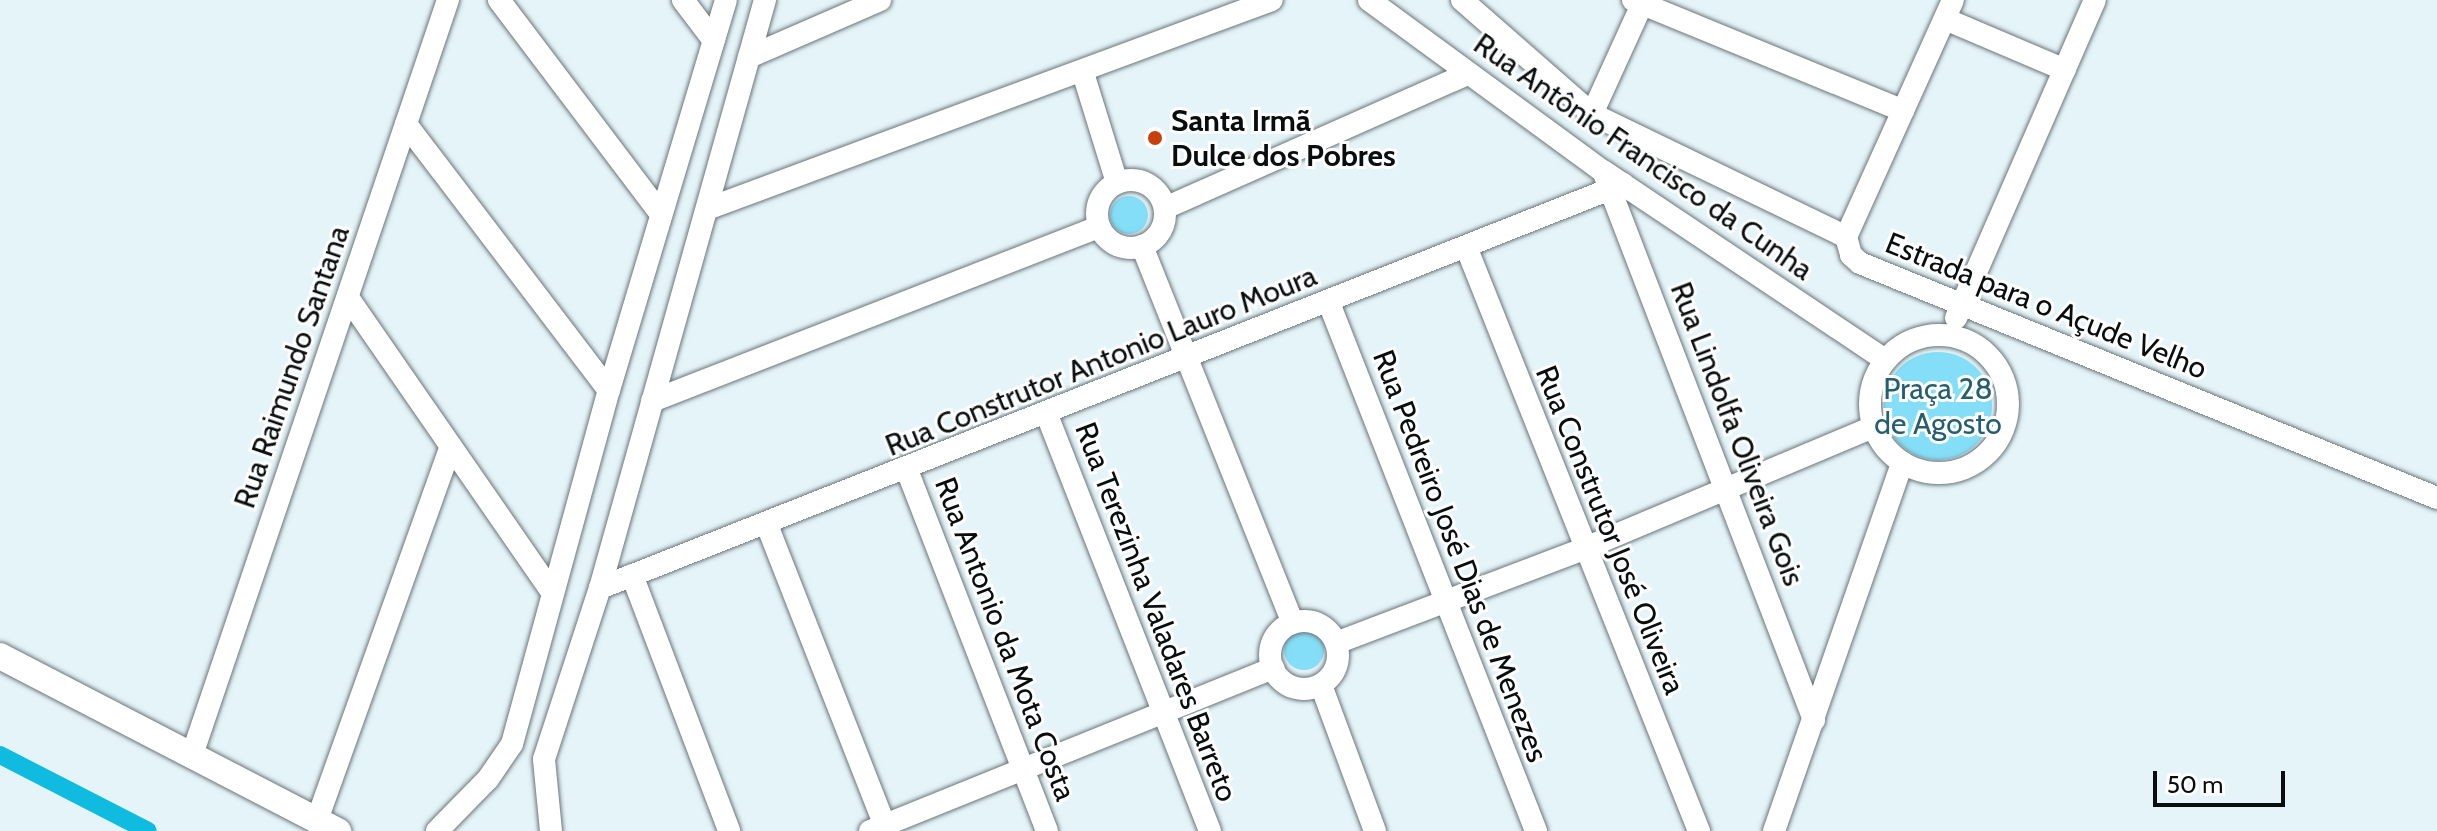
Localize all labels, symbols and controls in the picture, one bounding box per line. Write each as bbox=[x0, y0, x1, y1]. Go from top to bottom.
street label: Rua Antônio Francisco da Cunha bbox=[1467, 26, 1819, 288]
place label: Santa Irmã Dulce dos Pobres bbox=[1171, 103, 1396, 174]
marker: Santa Irmã Dulce dos Pobres bbox=[1146, 129, 1164, 147]
street label: Rua Raimundo Santana bbox=[227, 221, 357, 513]
street label: Estrada para o Açude Velho bbox=[1880, 225, 2212, 387]
street label: Rua Construtor Antonio Lauro Moura bbox=[880, 258, 1322, 464]
street label: Rua Lindolfa Oliveira Gois bbox=[1662, 277, 1812, 591]
street label: Rua Pedreiro José Dias de Menezes bbox=[1365, 345, 1555, 767]
street label: Rua Construtor José Oliveira bbox=[1528, 361, 1692, 699]
park label: Praça 28 de Agosto bbox=[1874, 371, 2002, 442]
street label: Rua Terezinha Valadares Barreto bbox=[1067, 417, 1245, 807]
street label: Rua Antonio da Mota Costa bbox=[927, 472, 1083, 806]
scale bar bbox=[2157, 755, 2289, 805]
text: 50 m bbox=[2167, 770, 2223, 799]

